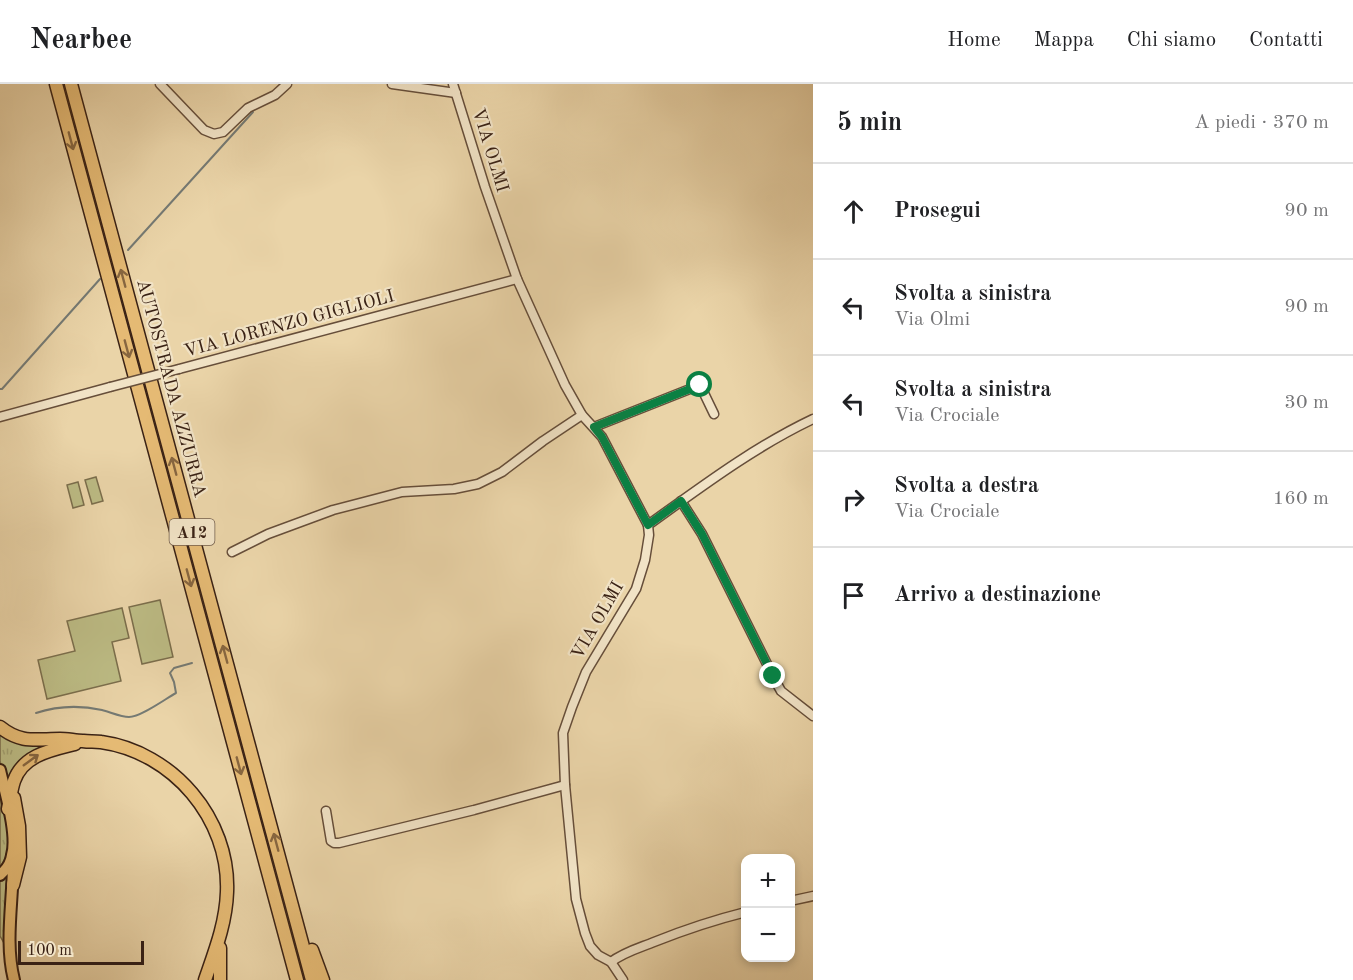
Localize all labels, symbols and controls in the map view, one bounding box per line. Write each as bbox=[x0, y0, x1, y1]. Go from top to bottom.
text: Nearbee bbox=[30, 27, 132, 55]
text: Home bbox=[947, 30, 1001, 51]
text: Mappa bbox=[1034, 30, 1094, 51]
text: Chi siamo bbox=[1127, 30, 1216, 51]
text: Contatti bbox=[1249, 30, 1323, 51]
street label: VIA OLMI bbox=[469, 106, 511, 194]
text: 5 min bbox=[837, 110, 902, 136]
text: A piedi · 370 m bbox=[1194, 113, 1329, 133]
one-way arrow bbox=[66, 131, 78, 150]
icon: ahead bbox=[837, 195, 870, 228]
text: Prosegui bbox=[894, 200, 981, 222]
text: 90 m bbox=[1284, 201, 1329, 221]
one-way arrow bbox=[117, 268, 128, 287]
street label: AUTOSTRADA AZZURRA bbox=[133, 277, 209, 499]
text: Svolta a sinistra bbox=[894, 283, 1052, 305]
street label: VIA LORENZO GIGLIOLI bbox=[182, 287, 396, 361]
icon: left bbox=[837, 291, 870, 324]
text: 90 m bbox=[1284, 297, 1329, 317]
text: Via Olmi bbox=[894, 310, 970, 330]
one-way arrow bbox=[122, 339, 134, 358]
route start bbox=[686, 371, 712, 397]
text: Svolta a sinistra bbox=[894, 379, 1052, 401]
icon: left bbox=[837, 387, 870, 420]
text: 30 m bbox=[1284, 393, 1329, 413]
text: Via Crociale bbox=[894, 406, 1000, 426]
one-way arrow bbox=[168, 457, 179, 476]
text: Svolta a destra bbox=[894, 475, 1039, 497]
icon: right bbox=[837, 483, 870, 516]
text: 160 m bbox=[1273, 489, 1329, 509]
text: Via Crociale bbox=[894, 502, 1000, 522]
road number: A12 bbox=[170, 519, 214, 545]
one-way arrow bbox=[183, 568, 195, 587]
street label: VIA OLMI bbox=[568, 578, 627, 663]
icon: arrive bbox=[837, 579, 870, 612]
text: Arrivo a destinazione bbox=[894, 584, 1101, 606]
one-way arrow bbox=[219, 645, 230, 664]
route end bbox=[759, 662, 785, 688]
one-way arrow bbox=[23, 754, 39, 766]
one-way arrow bbox=[234, 757, 245, 776]
one-way arrow bbox=[270, 833, 281, 852]
map controls bbox=[741, 854, 795, 962]
button: + bbox=[741, 854, 795, 908]
button: − bbox=[741, 908, 795, 962]
scale bar bbox=[18, 938, 144, 966]
text: 100 m bbox=[27, 943, 72, 959]

